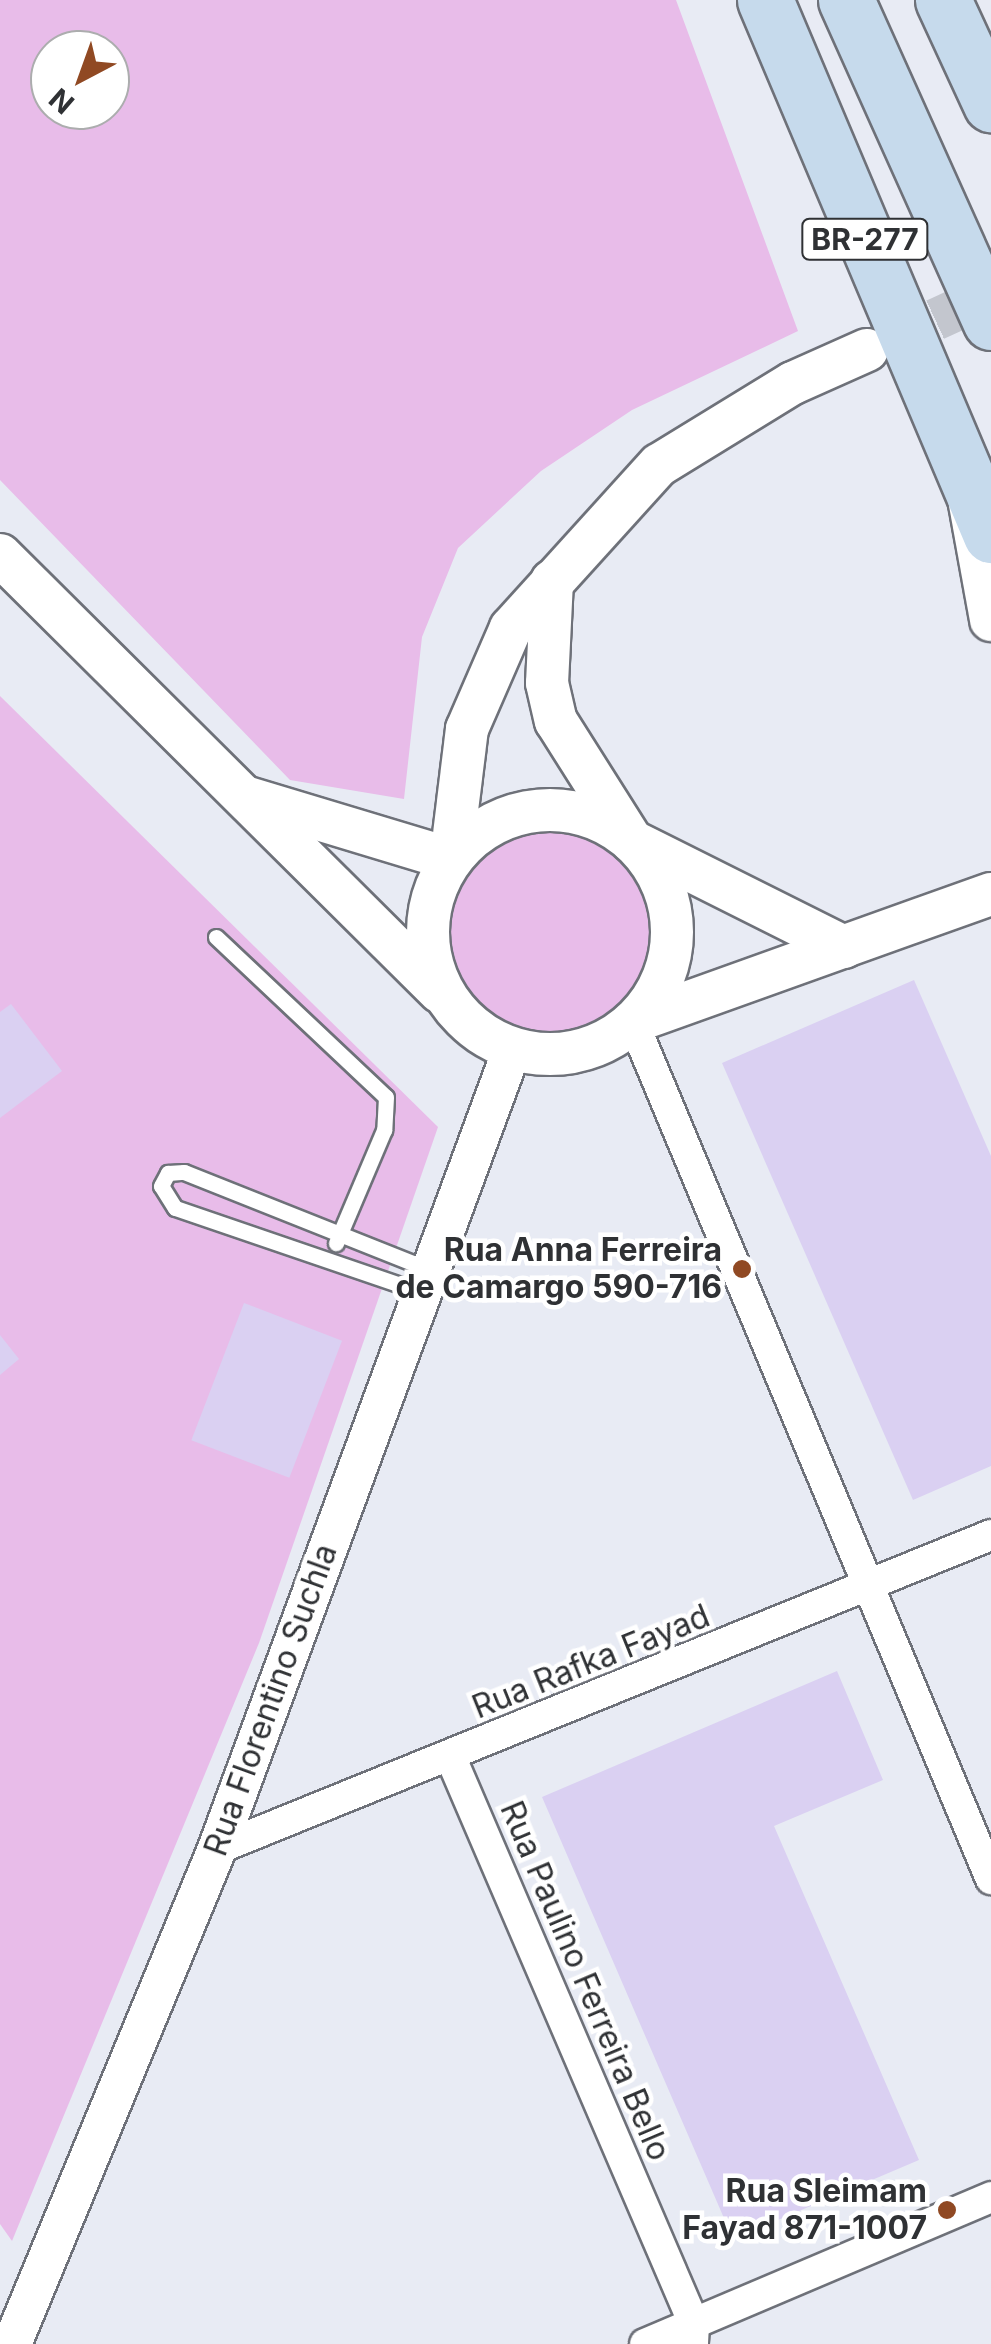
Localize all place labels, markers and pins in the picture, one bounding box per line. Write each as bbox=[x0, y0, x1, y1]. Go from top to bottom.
place label: Rua Anna Ferreira de Camargo 590-716 bbox=[395, 1232, 722, 1307]
marker: Rua Anna Ferreira de Camargo 590-716 bbox=[731, 1258, 753, 1280]
place label: Rua Sleimam Fayad 871-1007 bbox=[682, 2173, 927, 2248]
marker: Rua Sleimam Fayad 871-1007 bbox=[936, 2199, 958, 2221]

